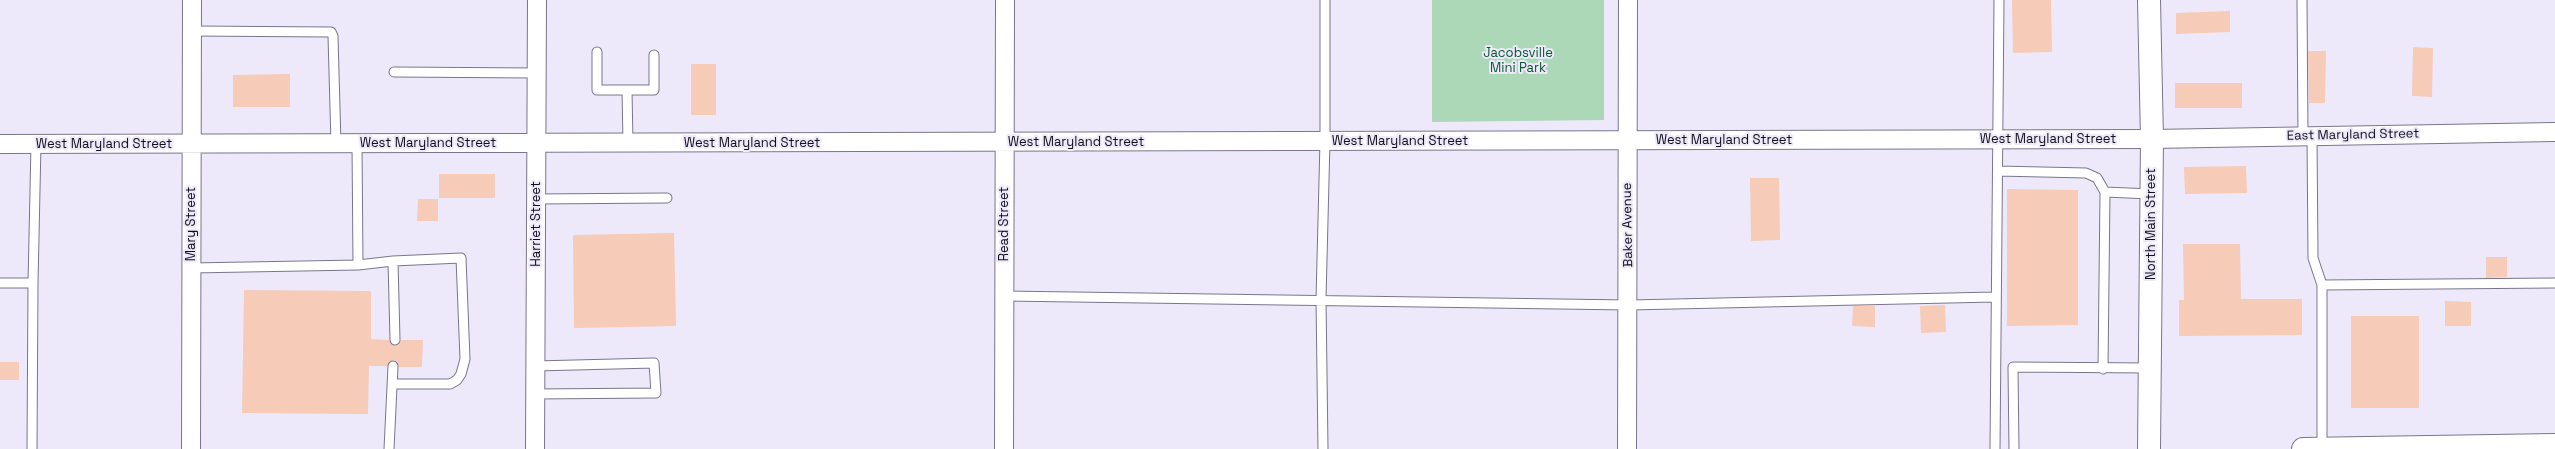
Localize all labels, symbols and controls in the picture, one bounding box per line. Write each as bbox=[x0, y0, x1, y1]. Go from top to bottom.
park label: Jacobsville Mini Park bbox=[1483, 45, 1553, 76]
street label: East Maryland Street bbox=[2287, 126, 2419, 144]
street label: West Maryland Street bbox=[1980, 131, 2116, 147]
street label: West Maryland Street bbox=[1656, 132, 1792, 148]
street label: West Maryland Street bbox=[1332, 133, 1468, 149]
street label: West Maryland Street bbox=[1008, 134, 1144, 150]
street label: West Maryland Street bbox=[360, 135, 496, 151]
street label: West Maryland Street bbox=[684, 135, 820, 151]
street label: West Maryland Street bbox=[36, 136, 172, 152]
street label: North Main Street bbox=[2143, 168, 2159, 280]
street label: Harriet Street bbox=[528, 181, 544, 267]
street label: Baker Avenue bbox=[1619, 183, 1637, 267]
street label: Mary Street bbox=[183, 187, 199, 261]
street label: Read Street bbox=[996, 187, 1012, 261]

